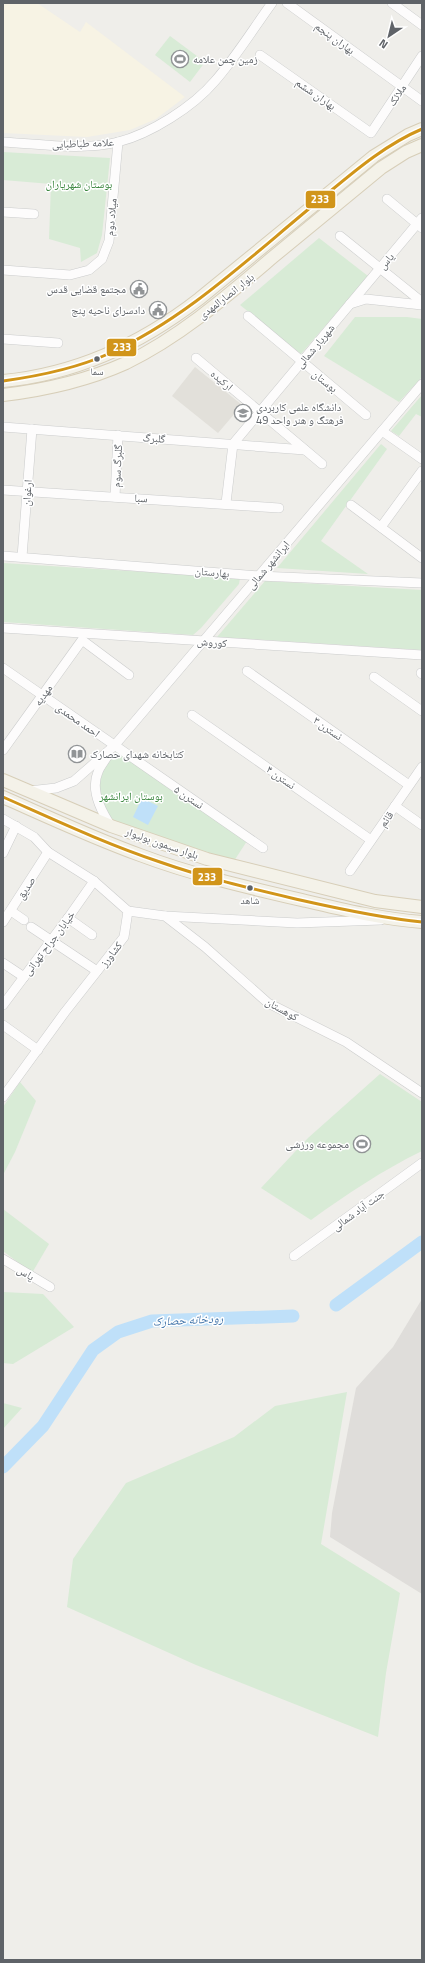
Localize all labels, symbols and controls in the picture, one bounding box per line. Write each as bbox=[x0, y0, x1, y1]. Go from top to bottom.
north arrow bbox=[369, 16, 409, 56]
street label: بهاران پنجم bbox=[312, 18, 358, 58]
text: N bbox=[376, 35, 391, 53]
sports icon: زمین چمن علامه bbox=[170, 49, 190, 69]
place label: زمین چمن علامه bbox=[193, 51, 258, 67]
street label: بهاران ششم bbox=[293, 74, 339, 114]
street label: ملائک bbox=[384, 81, 410, 109]
street label: علامه طباطبایی bbox=[51, 134, 115, 152]
park label: بوستان شهریاران bbox=[46, 176, 112, 192]
line badge: 233 bbox=[305, 190, 336, 209]
text: 233 bbox=[311, 191, 329, 207]
street label: میلاد دوم bbox=[101, 197, 121, 237]
street label: یاس bbox=[374, 249, 398, 273]
street label: بلوار انصارالمهدی bbox=[195, 269, 257, 323]
public building icon: مجتمع قضایی قدس bbox=[129, 279, 149, 299]
place label: مجتمع قضایی قدس bbox=[47, 281, 126, 297]
public building icon: دادسرای ناحیه پنج bbox=[148, 300, 168, 320]
place label: دادسرای ناحیه پنج bbox=[71, 302, 145, 318]
street label: شهریار شمالی bbox=[292, 320, 338, 372]
line badge: 233 bbox=[106, 338, 137, 357]
text: 233 bbox=[113, 339, 131, 355]
marker: سما bbox=[92, 354, 102, 364]
place label: سما bbox=[90, 364, 104, 379]
street label: ارکیده bbox=[207, 366, 237, 394]
street label: بوستان bbox=[309, 366, 341, 396]
place label: دانشگاه علمی کاربردی فرهتگ و هنر واحد 49 bbox=[256, 399, 344, 428]
school or university icon: دانشگاه علمی کاربردی فرهتگ و هنر واحد 49 bbox=[233, 403, 253, 423]
street label: گلبرگ bbox=[142, 429, 166, 447]
street label: گلبرگ سوم bbox=[108, 444, 126, 488]
street label: ارغوان bbox=[18, 479, 36, 507]
street label: سبا bbox=[134, 490, 148, 506]
street label: ایرانشهر شمالی bbox=[243, 537, 293, 593]
street label: بهارستان bbox=[194, 563, 230, 581]
street label: کوروش bbox=[196, 633, 228, 651]
street label: مهدیه bbox=[30, 681, 56, 709]
street label: احمد محمدی bbox=[53, 699, 103, 741]
street label: نسترن ۳ bbox=[310, 712, 346, 744]
library icon: کتابخانه شهدای حصارک bbox=[67, 744, 87, 764]
place label: کتابخانه شهدای حصارک bbox=[90, 746, 184, 762]
street label: نسترن ۴ bbox=[263, 761, 299, 793]
street label: نسترن ۵ bbox=[171, 781, 207, 813]
park label: بوستان ایرانشهر bbox=[98, 788, 163, 804]
street label: قائم bbox=[375, 807, 397, 830]
street label: بلوار سیمون بولیوار bbox=[122, 823, 201, 863]
line badge: 233 bbox=[192, 867, 223, 886]
text: 233 bbox=[198, 869, 216, 885]
street label: صدیق bbox=[13, 873, 39, 903]
marker: شاهد bbox=[245, 883, 255, 893]
place label: شاهد bbox=[241, 893, 260, 908]
street label: خیابان جراح تهرانی bbox=[19, 907, 79, 979]
street label: کشاورز bbox=[95, 938, 126, 971]
street label: کوهستان bbox=[262, 993, 302, 1025]
sports icon: مجموعه ورزشی bbox=[352, 1134, 372, 1154]
place label: مجموعه ورزشی bbox=[286, 1136, 349, 1152]
street label: جنت آباد شمالی bbox=[328, 1185, 388, 1235]
street label: یاس bbox=[14, 1262, 38, 1285]
water label: رودخانه حصارک bbox=[152, 1308, 224, 1331]

